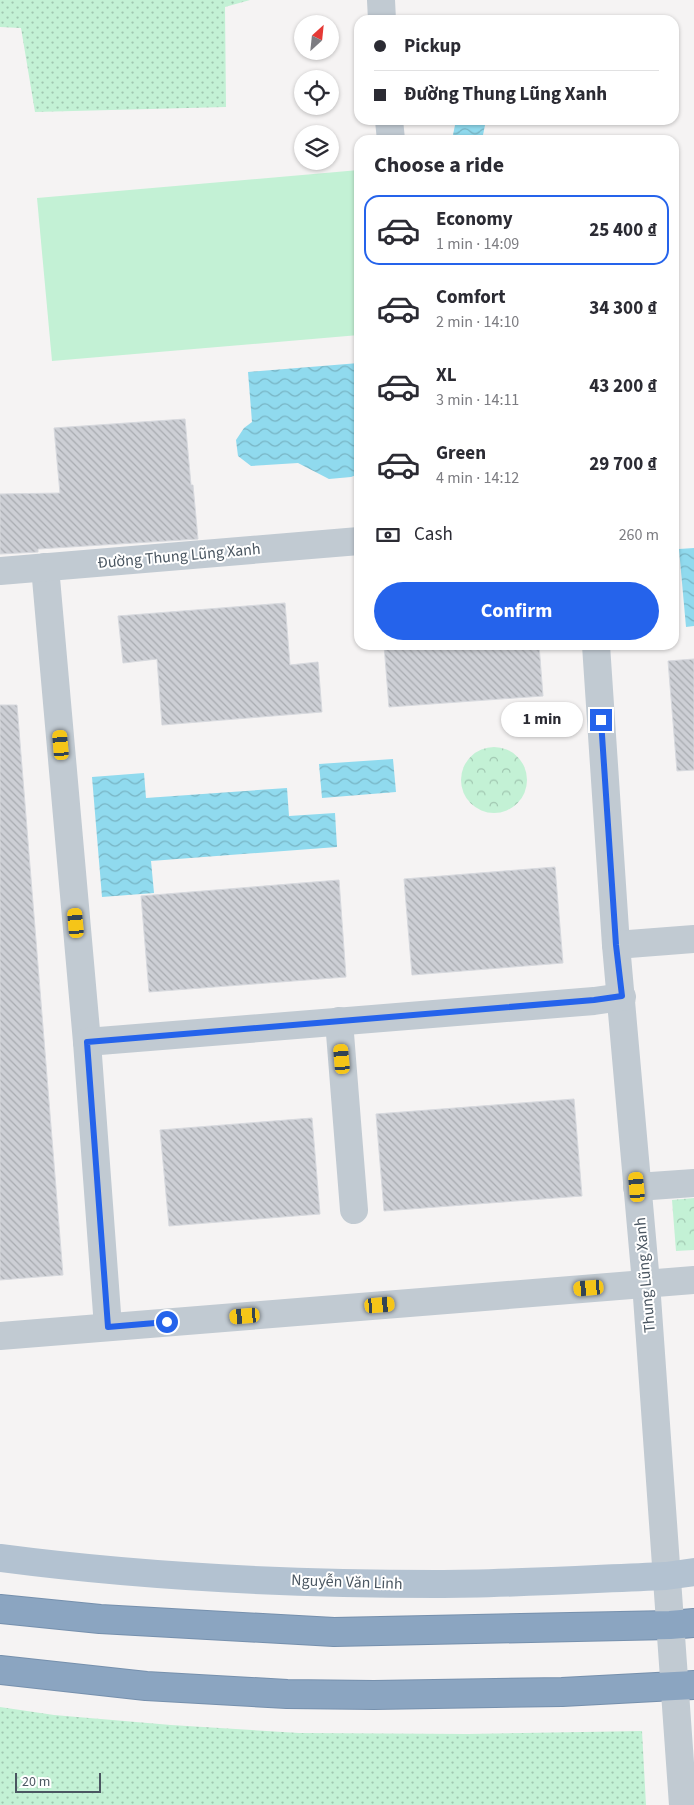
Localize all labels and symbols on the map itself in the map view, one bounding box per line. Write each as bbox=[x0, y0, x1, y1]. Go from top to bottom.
north arrow bbox=[294, 15, 339, 60]
street label: Đường Thung Lũng Xanh bbox=[97, 538, 261, 574]
callout: 1 min bbox=[501, 702, 584, 738]
route end bbox=[590, 709, 612, 731]
car bbox=[52, 729, 69, 761]
car bbox=[67, 907, 84, 939]
car bbox=[333, 1043, 350, 1075]
car bbox=[628, 1171, 645, 1203]
street label: Thung Lũng Xanh bbox=[629, 1216, 661, 1334]
car bbox=[573, 1279, 604, 1297]
car bbox=[364, 1296, 395, 1314]
car bbox=[229, 1307, 260, 1325]
route start bbox=[156, 1311, 178, 1333]
street label: Nguyễn Văn Linh bbox=[291, 1569, 403, 1595]
scale bar bbox=[15, 1770, 101, 1793]

